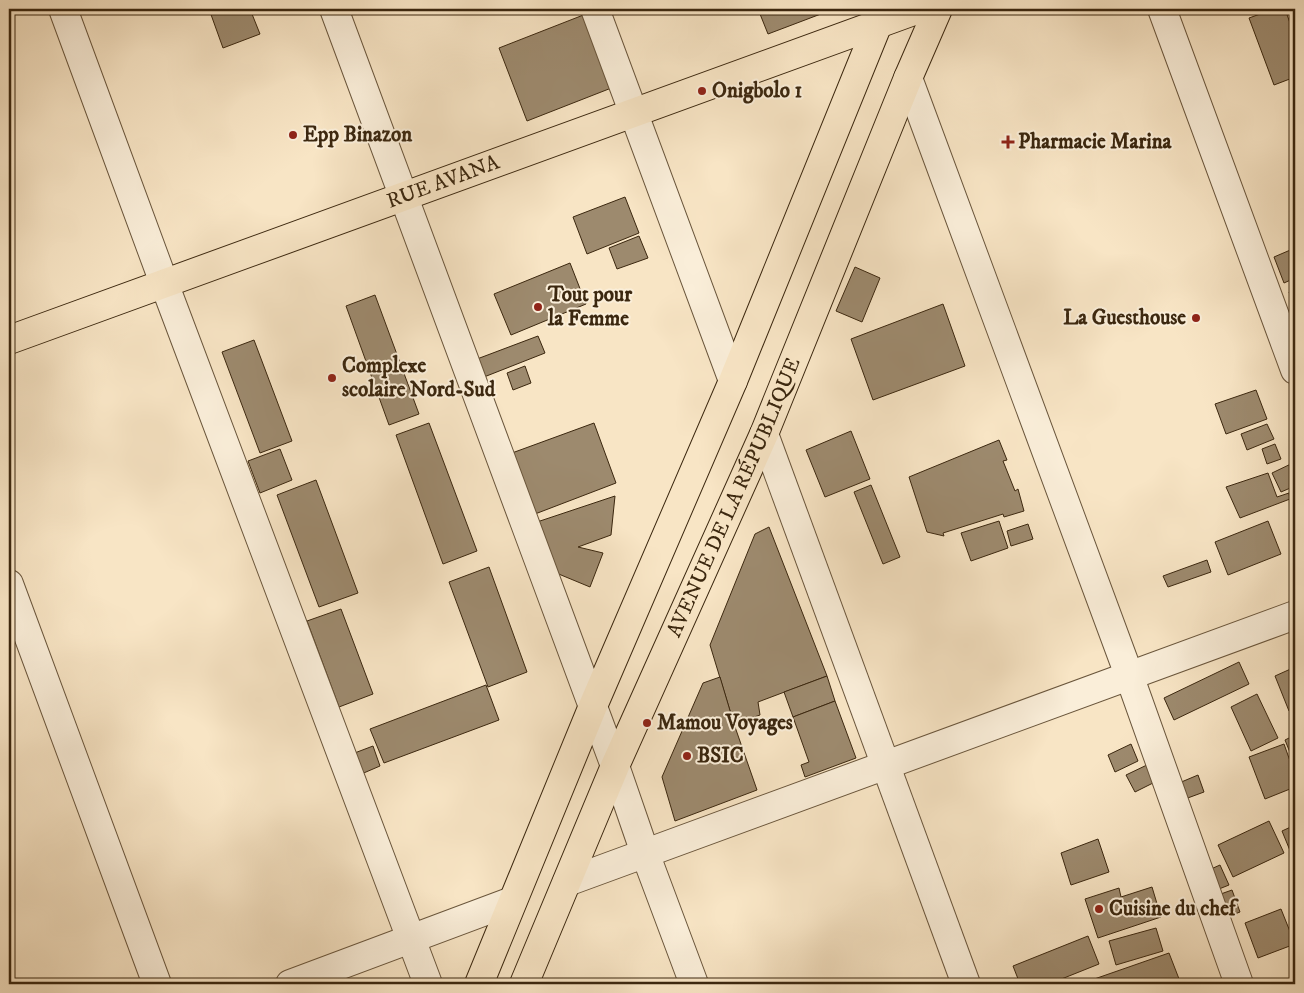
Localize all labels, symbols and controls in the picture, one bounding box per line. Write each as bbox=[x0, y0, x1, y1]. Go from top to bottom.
place label: Onigbolo 1 bbox=[712, 78, 802, 104]
marker: Onigbolo 1 bbox=[696, 85, 708, 97]
place label: Epp Binazon bbox=[303, 122, 413, 148]
marker: Epp Binazon bbox=[287, 129, 299, 141]
place label: Pharmacie Marina bbox=[1018, 129, 1173, 155]
marker: Pharmacie Marina bbox=[1002, 136, 1014, 148]
street label: RUE AVANA bbox=[383, 149, 504, 214]
place label: Tout pour la Femme bbox=[547, 282, 633, 332]
marker: Tout pour la Femme bbox=[532, 301, 544, 313]
place label: La Guesthouse bbox=[1063, 305, 1186, 331]
marker: La Guesthouse bbox=[1190, 312, 1202, 324]
place label: Complexe scolaire Nord-Sud bbox=[342, 353, 496, 403]
street label: AVENUE DE LA RÉPUBLIQUE bbox=[661, 354, 807, 641]
marker: Complexe scolaire Nord-Sud bbox=[326, 372, 338, 384]
place label: Mamou Voyages bbox=[657, 710, 793, 736]
marker: Mamou Voyages bbox=[641, 717, 653, 729]
place label: BSIC bbox=[697, 743, 744, 769]
marker: BSIC bbox=[681, 750, 693, 762]
place label: Cuisine du chef bbox=[1109, 896, 1239, 922]
marker: Cuisine du chef bbox=[1093, 903, 1105, 915]

